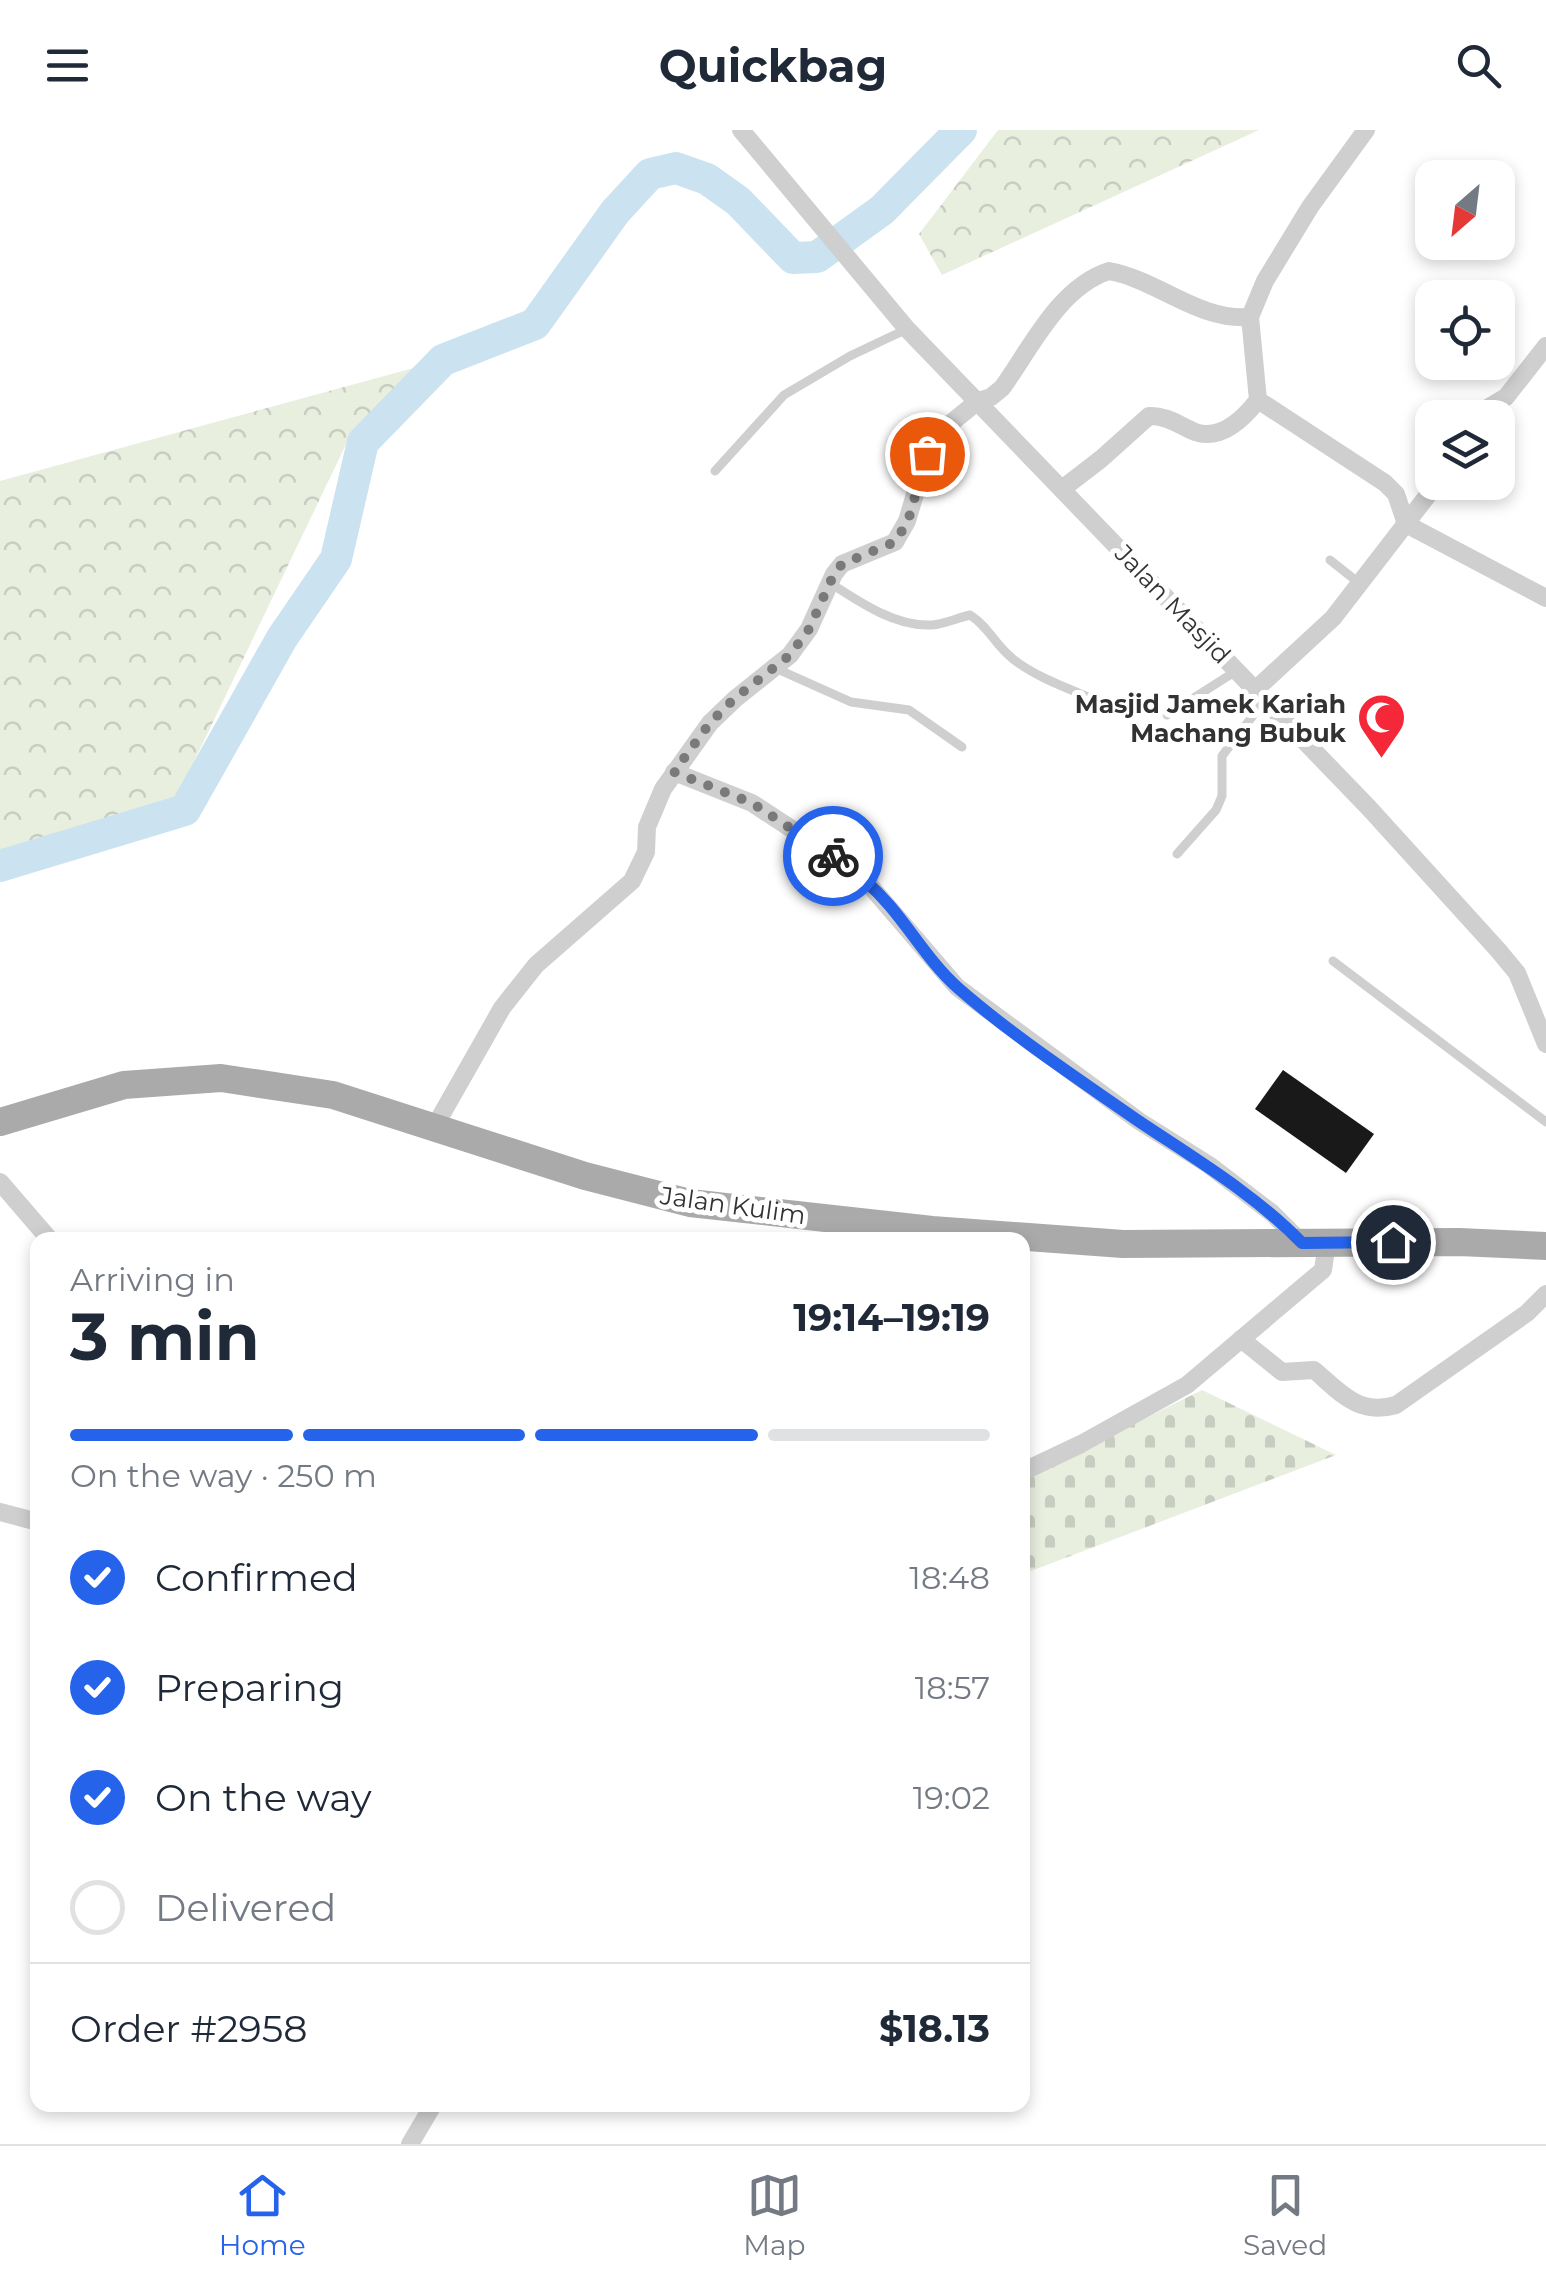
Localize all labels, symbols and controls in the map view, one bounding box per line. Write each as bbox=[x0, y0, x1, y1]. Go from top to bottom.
icon: menu bbox=[40, 38, 95, 93]
text: Quickbag bbox=[659, 38, 887, 93]
icon: search bbox=[1451, 38, 1506, 93]
north arrow bbox=[1415, 160, 1515, 260]
map controls bbox=[1415, 160, 1515, 500]
button: locate bbox=[1415, 280, 1515, 380]
button: layers bbox=[1415, 400, 1515, 500]
pin bbox=[885, 412, 970, 497]
icon: bag bbox=[900, 427, 955, 482]
street label: Jalan Masjid bbox=[1108, 538, 1237, 670]
place label: Masjid Jamek Kariah Machang Bubuk bbox=[1075, 689, 1347, 748]
mosque icon: Masjid Jamek Kariah Machang Bubuk bbox=[1355, 692, 1407, 760]
courier bbox=[783, 806, 883, 906]
icon: bike bbox=[806, 829, 861, 884]
street label: Jalan Kulim bbox=[657, 1180, 808, 1230]
pin bbox=[1351, 1200, 1436, 1285]
icon: home bbox=[1366, 1215, 1421, 1270]
text: Arriving in bbox=[70, 1260, 235, 1299]
text: 19:14–19:19 bbox=[793, 1294, 990, 1341]
text: 3 min bbox=[70, 1297, 260, 1376]
text: On the way · 250 m bbox=[70, 1456, 377, 1495]
icon: check bbox=[70, 1550, 125, 1605]
text: Confirmed bbox=[155, 1554, 358, 1601]
text: 18:48 bbox=[909, 1558, 990, 1597]
icon: check bbox=[70, 1660, 125, 1715]
text: Preparing bbox=[155, 1664, 344, 1711]
text: 18:57 bbox=[915, 1668, 990, 1707]
icon: check bbox=[70, 1770, 125, 1825]
text: On the way bbox=[155, 1774, 372, 1821]
text: 19:02 bbox=[913, 1778, 990, 1817]
text: Delivered bbox=[155, 1884, 336, 1931]
text: Order #2958 bbox=[70, 2005, 307, 2052]
text: $18.13 bbox=[879, 2005, 990, 2052]
tab: Home bbox=[219, 2168, 306, 2262]
tab: Map bbox=[743, 2168, 806, 2262]
tab: Saved bbox=[1243, 2168, 1327, 2262]

